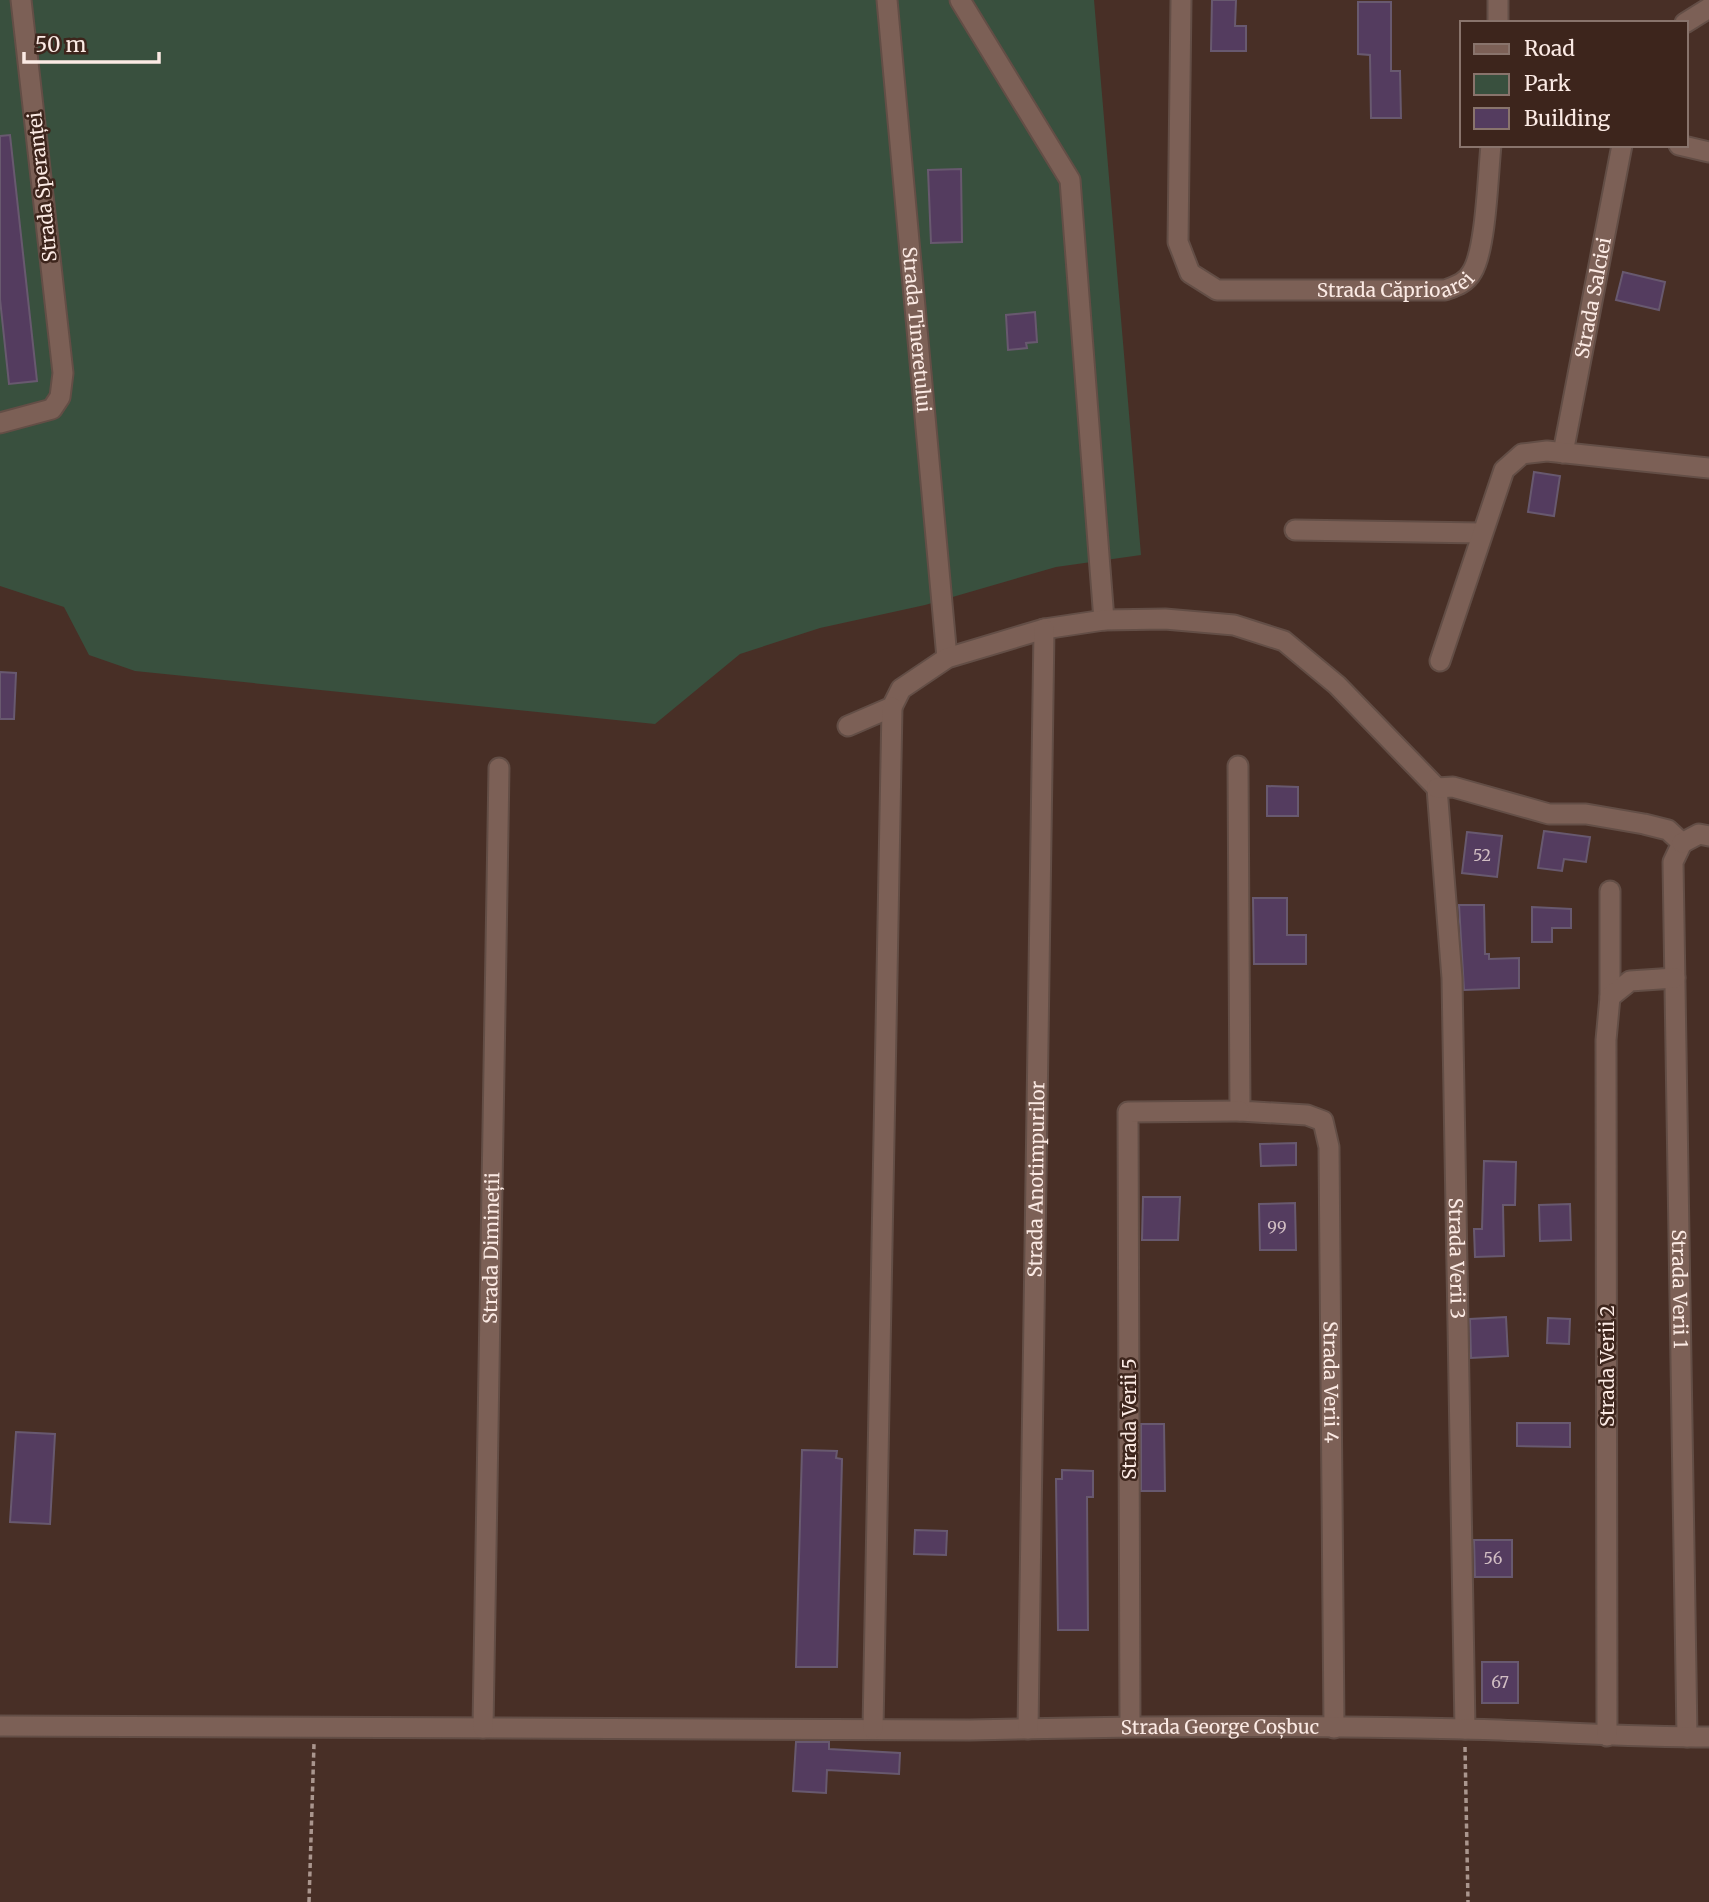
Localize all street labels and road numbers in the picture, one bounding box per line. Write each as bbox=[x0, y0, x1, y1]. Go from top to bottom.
street label: Strada Speranței bbox=[22, 111, 63, 263]
street label: Strada Salciei bbox=[1569, 235, 1616, 361]
street label: Strada Tineretului bbox=[898, 246, 937, 414]
street label: Strada Căprioarei bbox=[1317, 267, 1479, 303]
street label: Strada Anotimpurilor bbox=[1023, 1080, 1049, 1278]
street label: Strada Dimineții bbox=[478, 1172, 505, 1324]
street label: Strada Verii 3 bbox=[1444, 1197, 1470, 1319]
street label: Strada Verii 1 bbox=[1667, 1229, 1693, 1349]
street label: Strada Verii 2 bbox=[1595, 1305, 1619, 1427]
street label: Strada Verii 4 bbox=[1318, 1321, 1344, 1444]
street label: Strada Verii 5 bbox=[1117, 1358, 1141, 1480]
street label: Strada George Coșbuc bbox=[1121, 1714, 1319, 1740]

